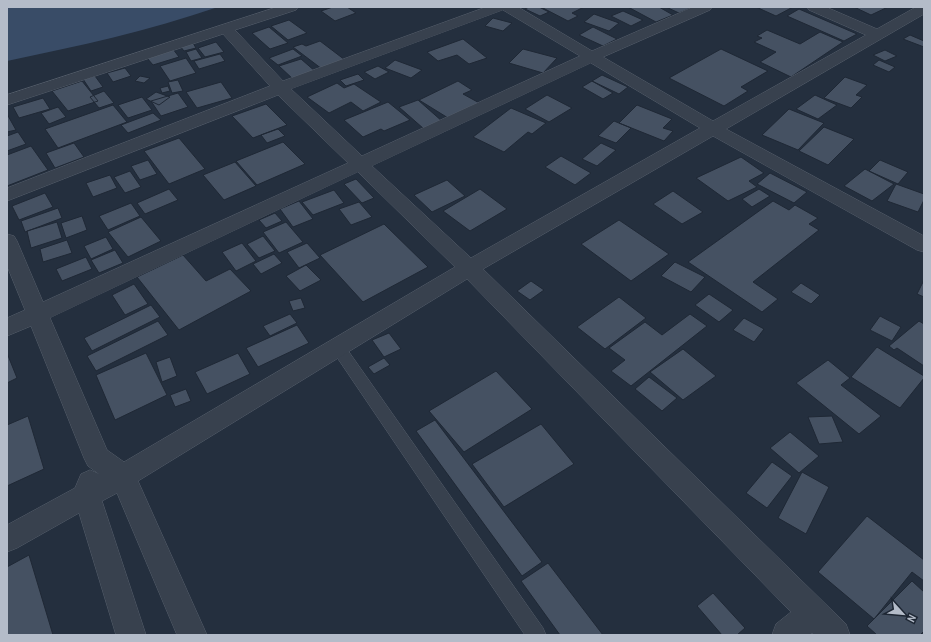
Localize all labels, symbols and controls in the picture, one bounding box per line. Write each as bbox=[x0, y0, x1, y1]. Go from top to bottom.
north arrow bbox=[883, 594, 923, 634]
text: N bbox=[904, 612, 920, 625]

